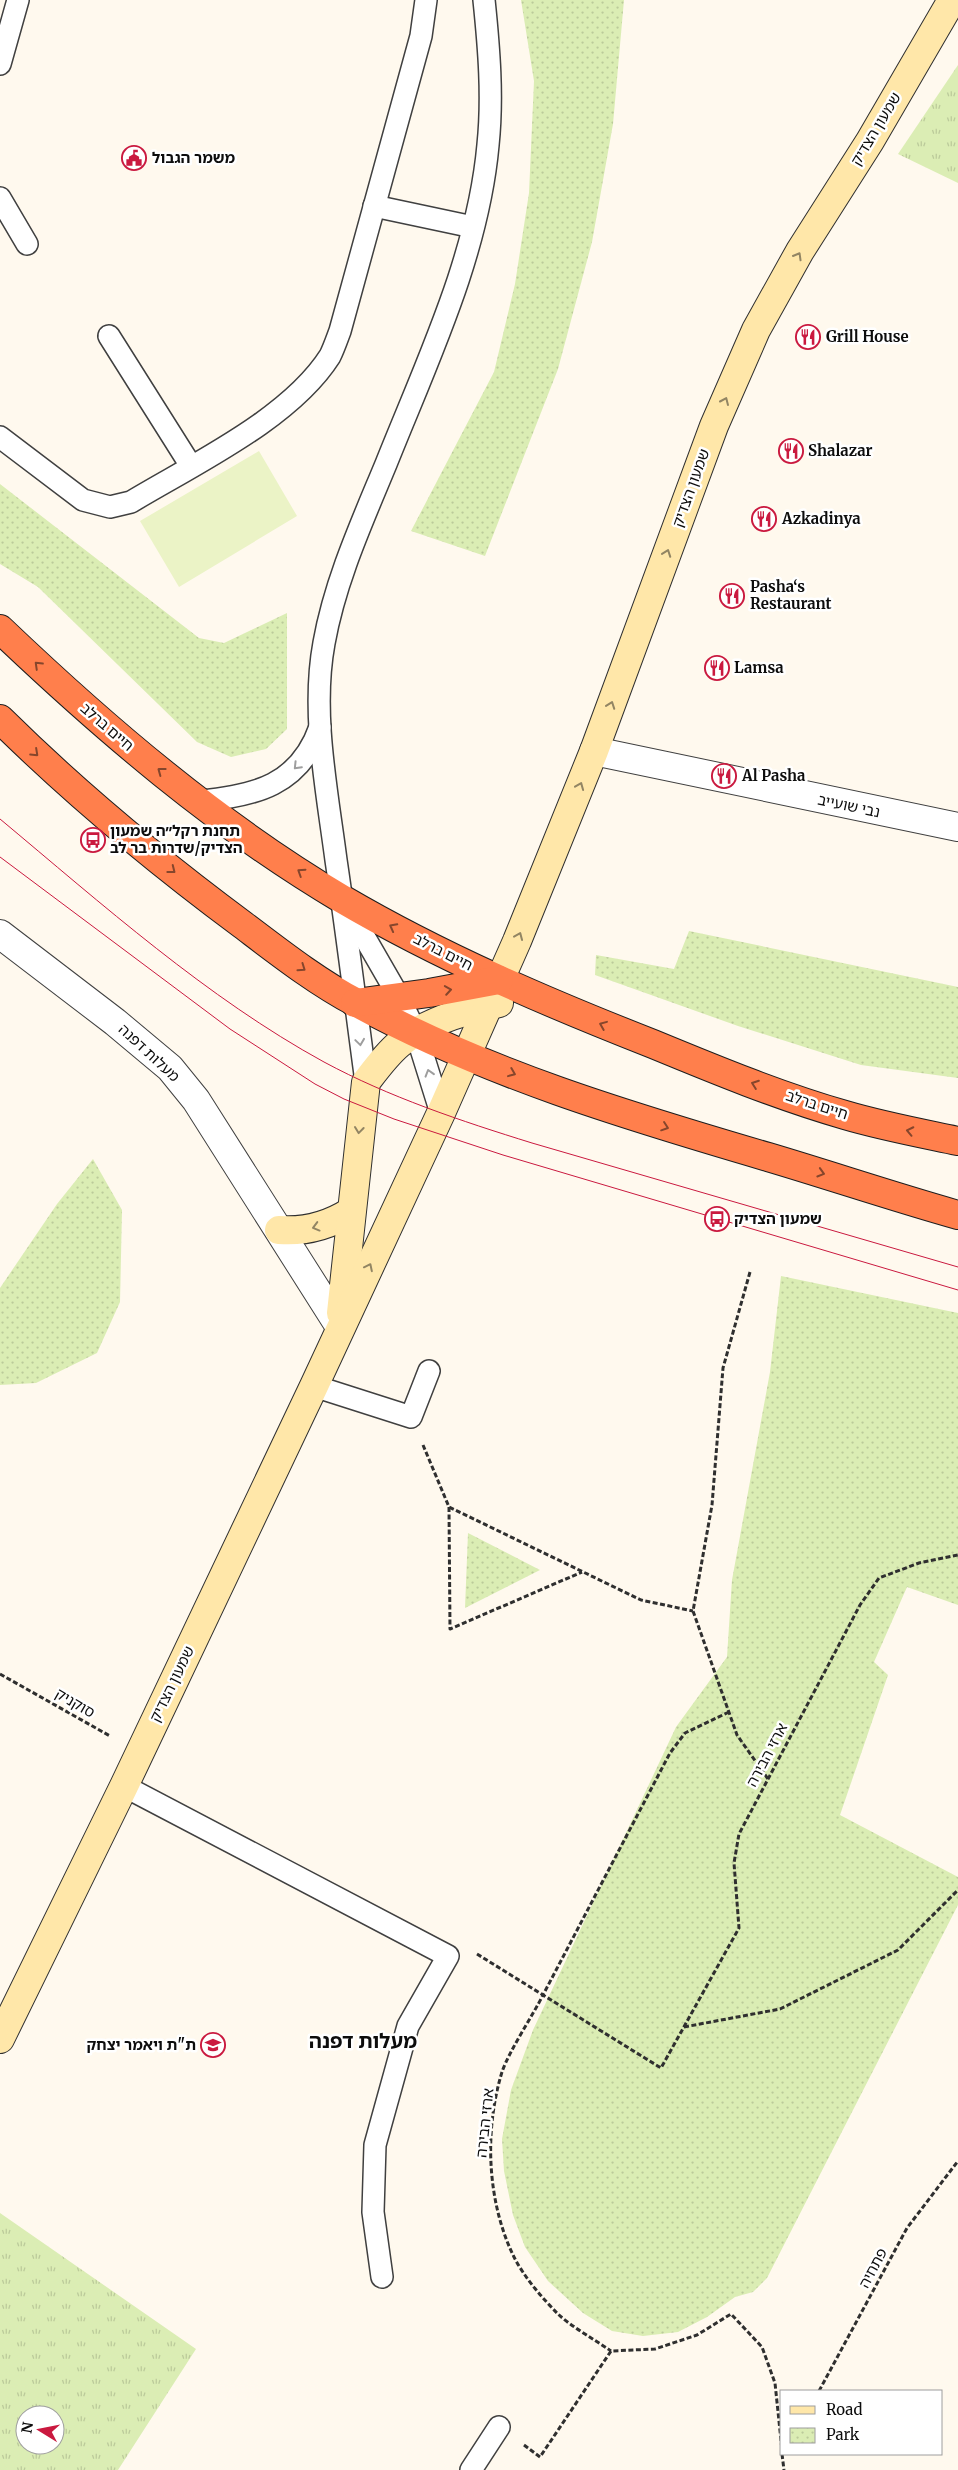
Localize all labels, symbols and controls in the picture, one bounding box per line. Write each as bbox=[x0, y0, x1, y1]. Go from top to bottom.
street label: שמעון הצדיק bbox=[846, 89, 905, 169]
public building icon: משמר הגבול bbox=[121, 145, 147, 171]
place label: משמר הגבול bbox=[152, 148, 236, 167]
one-way arrow bbox=[791, 252, 801, 261]
restaurant icon: Grill House bbox=[795, 324, 821, 350]
place label: Grill House bbox=[826, 327, 909, 346]
one-way arrow bbox=[718, 397, 729, 406]
restaurant icon: Shalazar bbox=[778, 438, 804, 464]
place label: Shalazar bbox=[808, 441, 873, 460]
street label: שמעון הצדיק bbox=[668, 446, 714, 530]
restaurant icon: Azkadinya bbox=[751, 506, 777, 532]
place label: Azkadinya bbox=[781, 509, 861, 528]
one-way arrow bbox=[661, 549, 671, 558]
place label: Pasha‘s Restaurant bbox=[750, 577, 832, 613]
restaurant icon: Pasha‘s Restaurant bbox=[719, 583, 745, 609]
restaurant icon: Lamsa bbox=[704, 655, 730, 681]
place label: Lamsa bbox=[734, 658, 784, 677]
one-way arrow bbox=[35, 662, 44, 671]
street label: חיים ברלב bbox=[77, 698, 138, 755]
one-way arrow bbox=[605, 702, 615, 710]
one-way arrow bbox=[29, 747, 38, 756]
one-way arrow bbox=[294, 761, 303, 770]
restaurant icon: Al Pasha bbox=[711, 763, 737, 789]
place label: Al Pasha bbox=[741, 766, 806, 785]
one-way arrow bbox=[158, 769, 167, 777]
one-way arrow bbox=[575, 782, 585, 790]
street label: נבי שועייב bbox=[816, 790, 882, 821]
place label: תחנת רקל״ה שמעון הצדיק/שדרות בר לב bbox=[110, 821, 243, 857]
bus stop icon: תחנת רקל״ה שמעון הצדיק/שדרות בר לב bbox=[80, 827, 106, 853]
one-way arrow bbox=[166, 865, 175, 874]
one-way arrow bbox=[297, 869, 307, 878]
one-way arrow bbox=[389, 923, 398, 933]
street label: חיים ברלב bbox=[410, 929, 476, 975]
one-way arrow bbox=[512, 932, 523, 941]
one-way arrow bbox=[296, 962, 305, 971]
one-way arrow bbox=[443, 986, 452, 996]
street label: מעלות דפנה bbox=[115, 1020, 184, 1086]
one-way arrow bbox=[600, 1021, 608, 1031]
one-way arrow bbox=[354, 1039, 365, 1047]
one-way arrow bbox=[507, 1068, 515, 1078]
one-way arrow bbox=[425, 1069, 435, 1077]
one-way arrow bbox=[751, 1080, 760, 1090]
street label: חיים ברלב bbox=[784, 1086, 851, 1123]
one-way arrow bbox=[660, 1121, 669, 1131]
one-way arrow bbox=[355, 1126, 365, 1135]
one-way arrow bbox=[906, 1126, 915, 1137]
one-way arrow bbox=[816, 1167, 824, 1177]
bus stop icon: שמעון הצדיק bbox=[704, 1206, 730, 1232]
place label: שמעון הצדיק bbox=[734, 1209, 822, 1228]
one-way arrow bbox=[312, 1221, 321, 1232]
one-way arrow bbox=[363, 1263, 373, 1272]
street label: שמעון הצדיק bbox=[145, 1643, 198, 1725]
street label: סוקניק bbox=[52, 1684, 99, 1722]
street label: ארזי הבירה bbox=[742, 1720, 791, 1790]
district label: מעלות דפנה bbox=[309, 2028, 417, 2053]
school or university icon: ת"ת ויאמר יצחק bbox=[200, 2032, 226, 2058]
place label: ת"ת ויאמר יצחק bbox=[87, 2035, 196, 2054]
street label: ארזי הבירה bbox=[471, 2087, 498, 2159]
street label: פתחיה bbox=[854, 2244, 891, 2291]
legend bbox=[780, 2390, 943, 2455]
text: Road bbox=[826, 2400, 862, 2419]
north arrow bbox=[15, 2405, 65, 2455]
text: N bbox=[17, 2421, 37, 2435]
text: Park bbox=[826, 2425, 860, 2444]

